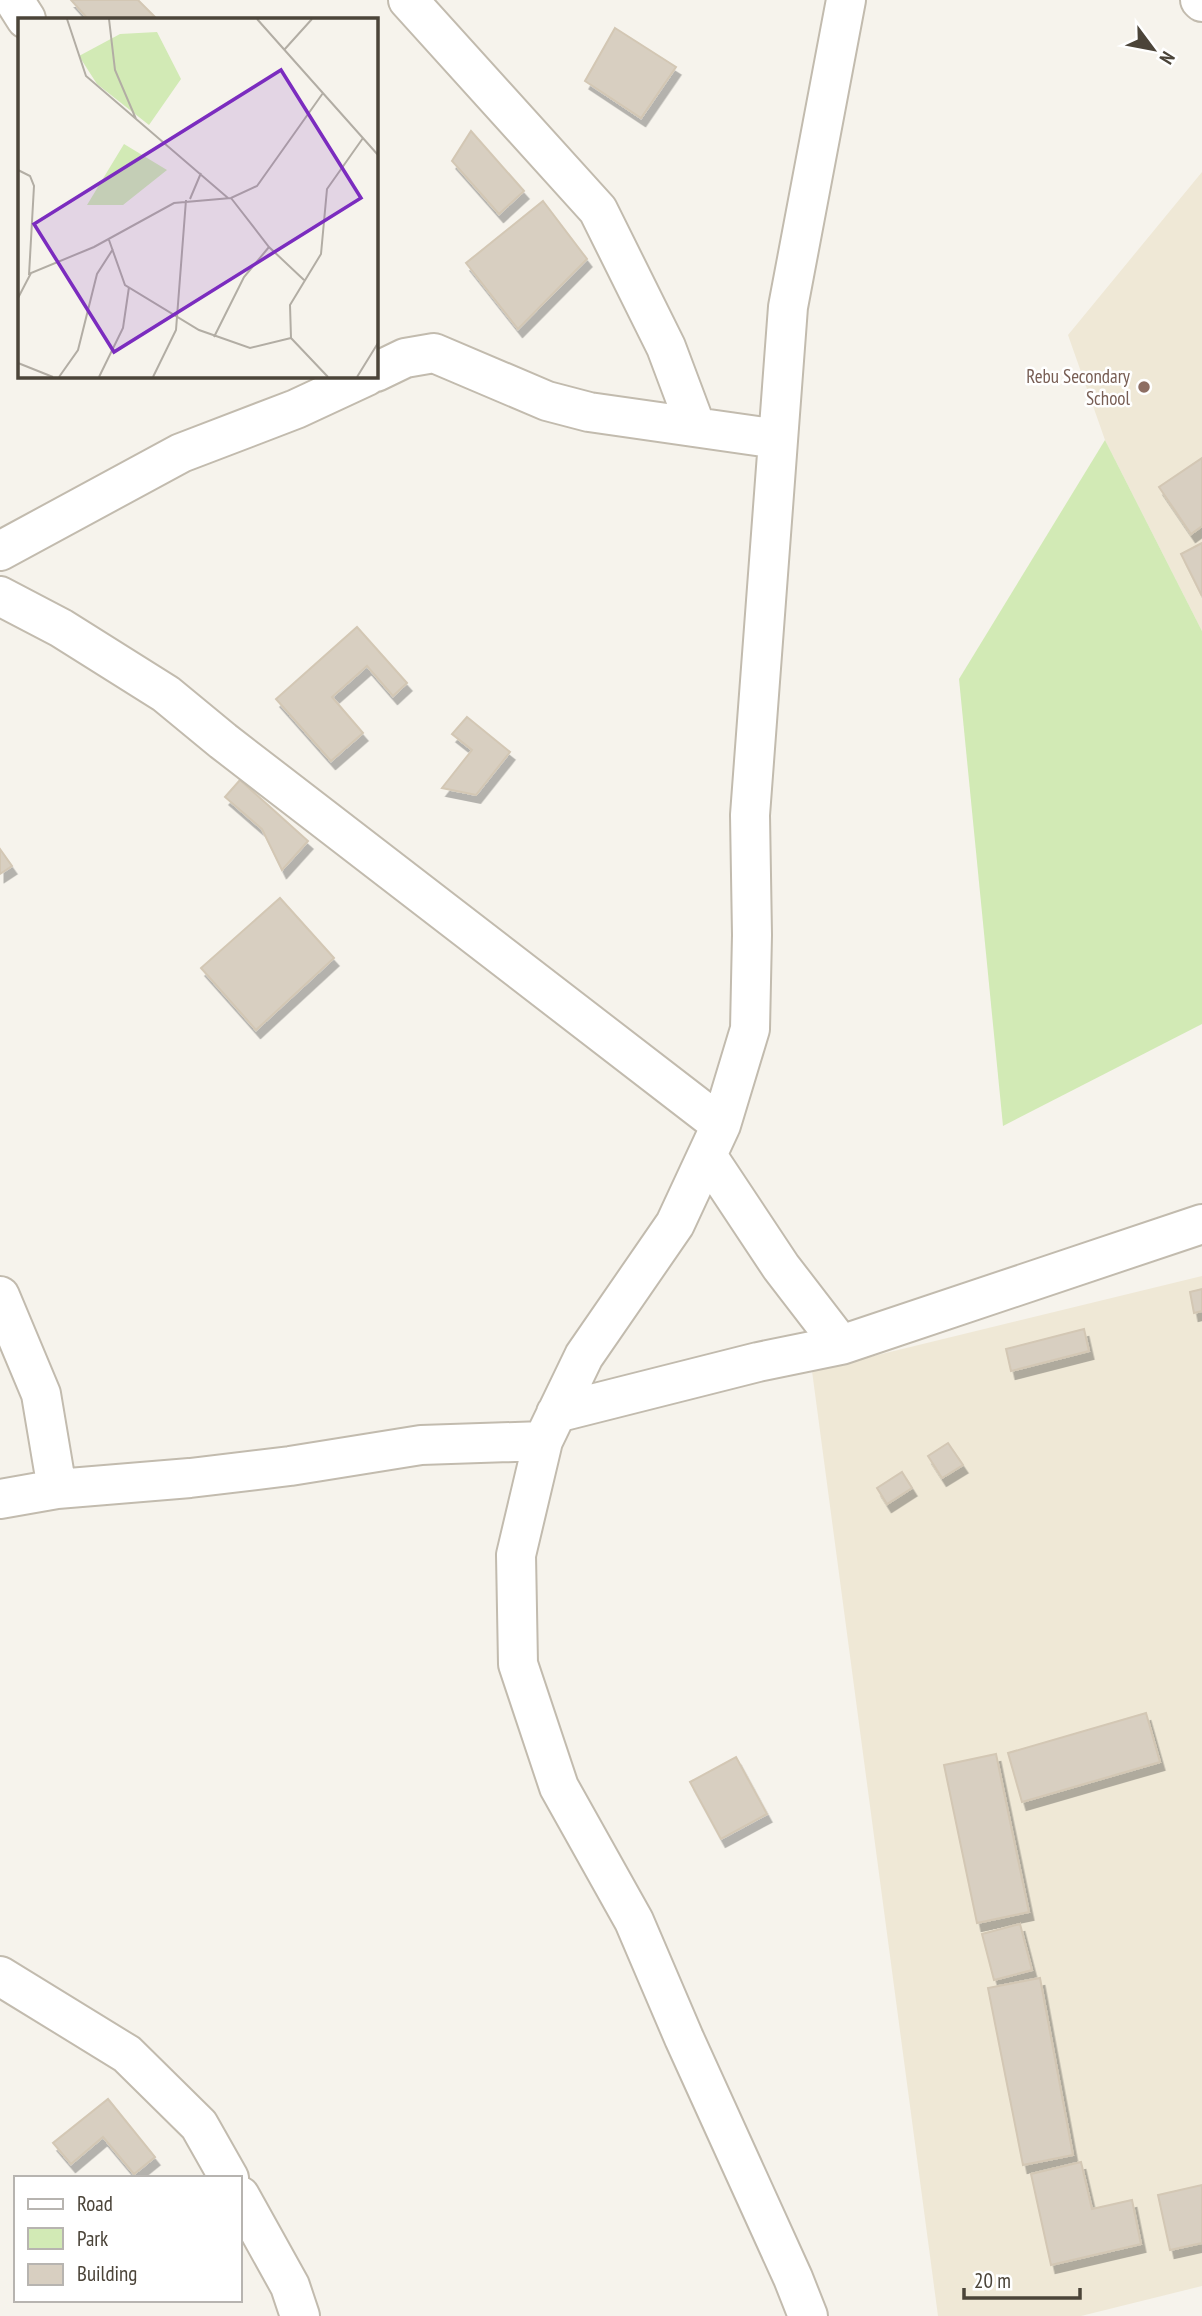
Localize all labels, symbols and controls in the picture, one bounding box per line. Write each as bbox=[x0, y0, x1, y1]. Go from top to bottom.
north arrow bbox=[1118, 14, 1188, 84]
inset map bbox=[18, 18, 378, 378]
text: N bbox=[1155, 47, 1180, 69]
place label: Rebu Secondary School bbox=[1026, 364, 1131, 410]
marker: Rebu Secondary School bbox=[1136, 379, 1152, 395]
legend bbox=[14, 2176, 242, 2302]
text: Road bbox=[77, 2190, 113, 2217]
text: Park bbox=[77, 2225, 108, 2252]
scale bar bbox=[964, 2256, 1080, 2300]
text: Building bbox=[77, 2260, 137, 2287]
text: 20 m bbox=[974, 2267, 1011, 2294]

